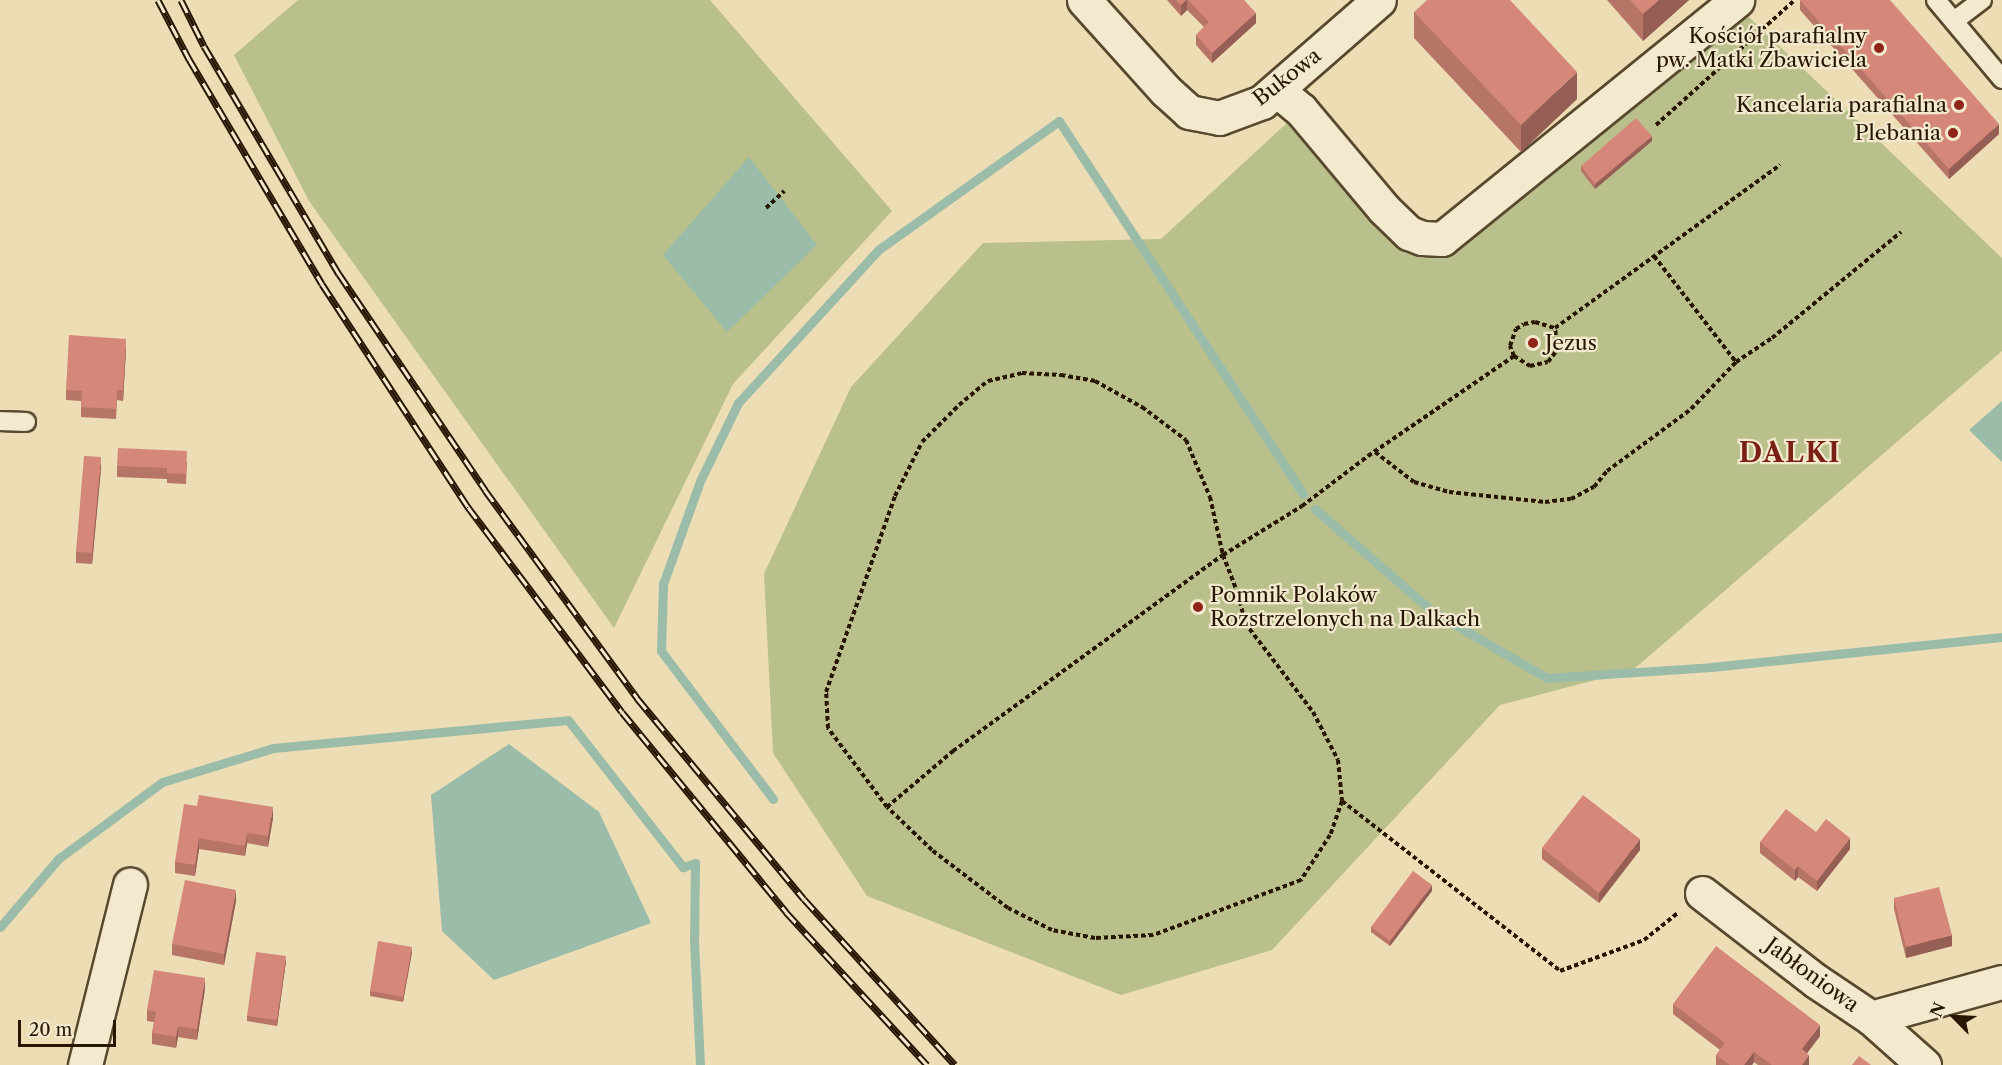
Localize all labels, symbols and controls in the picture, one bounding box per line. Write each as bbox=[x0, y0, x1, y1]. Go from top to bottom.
place label: Kościół parafialny pw. Matki Zbawiciela bbox=[1656, 23, 1867, 73]
marker: Kościół parafialny pw. Matki Zbawiciela bbox=[1872, 41, 1886, 55]
street label: Bukowa bbox=[1248, 43, 1326, 111]
place label: Kancelaria parafialna bbox=[1736, 92, 1947, 118]
marker: Kancelaria parafialna bbox=[1952, 98, 1966, 112]
place label: Plebania bbox=[1855, 120, 1941, 146]
marker: Plebania bbox=[1946, 126, 1960, 140]
place label: Jezus bbox=[1545, 330, 1597, 356]
marker: Jezus bbox=[1526, 336, 1540, 350]
district label: DALKI bbox=[1739, 437, 1841, 469]
place label: Pomnik Polaków Rozstrzelonych na Dalkach bbox=[1210, 582, 1480, 632]
marker: Pomnik Polaków Rozstrzelonych na Dalkach bbox=[1191, 600, 1205, 614]
street label: Jabłoniowa bbox=[1760, 933, 1864, 1017]
north arrow bbox=[1924, 987, 1984, 1047]
text: N bbox=[1926, 999, 1950, 1020]
scale bar bbox=[21, 1008, 118, 1046]
text: 20 m bbox=[29, 1019, 72, 1041]

